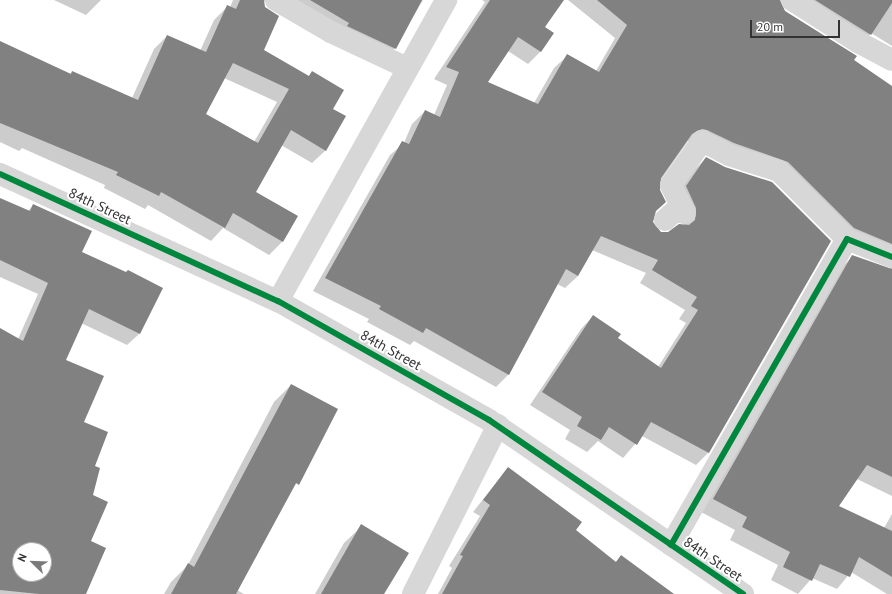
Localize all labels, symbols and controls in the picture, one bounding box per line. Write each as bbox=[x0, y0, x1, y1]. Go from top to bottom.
scale bar bbox=[752, 12, 842, 38]
text: 20 m bbox=[757, 19, 783, 34]
street label: 84th Street bbox=[66, 184, 134, 228]
street label: 84th Street bbox=[358, 326, 424, 374]
street label: 84th Street bbox=[680, 533, 746, 585]
north arrow bbox=[12, 542, 52, 582]
text: N bbox=[14, 552, 30, 564]

